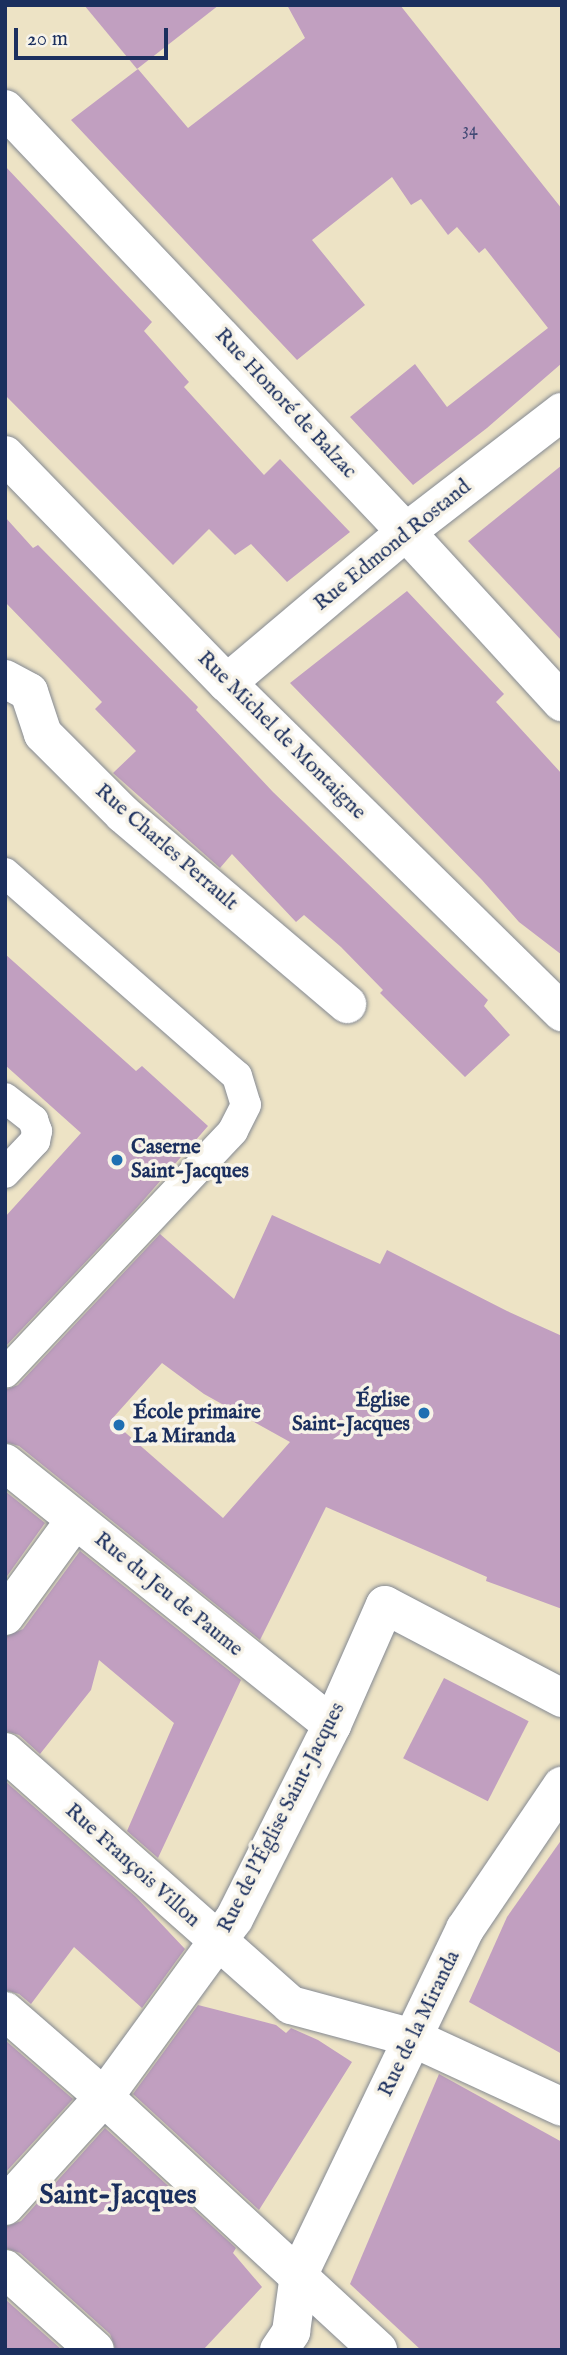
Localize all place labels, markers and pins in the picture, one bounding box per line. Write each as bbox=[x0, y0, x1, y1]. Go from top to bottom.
place label: Caserne Saint-Jacques bbox=[131, 1135, 249, 1185]
marker: Caserne Saint-Jacques bbox=[109, 1152, 125, 1168]
place label: Église Saint-Jacques bbox=[292, 1388, 410, 1438]
place label: École primaire La Miranda bbox=[133, 1400, 261, 1450]
marker: Église Saint-Jacques bbox=[416, 1405, 432, 1421]
marker: École primaire La Miranda bbox=[111, 1417, 127, 1433]

